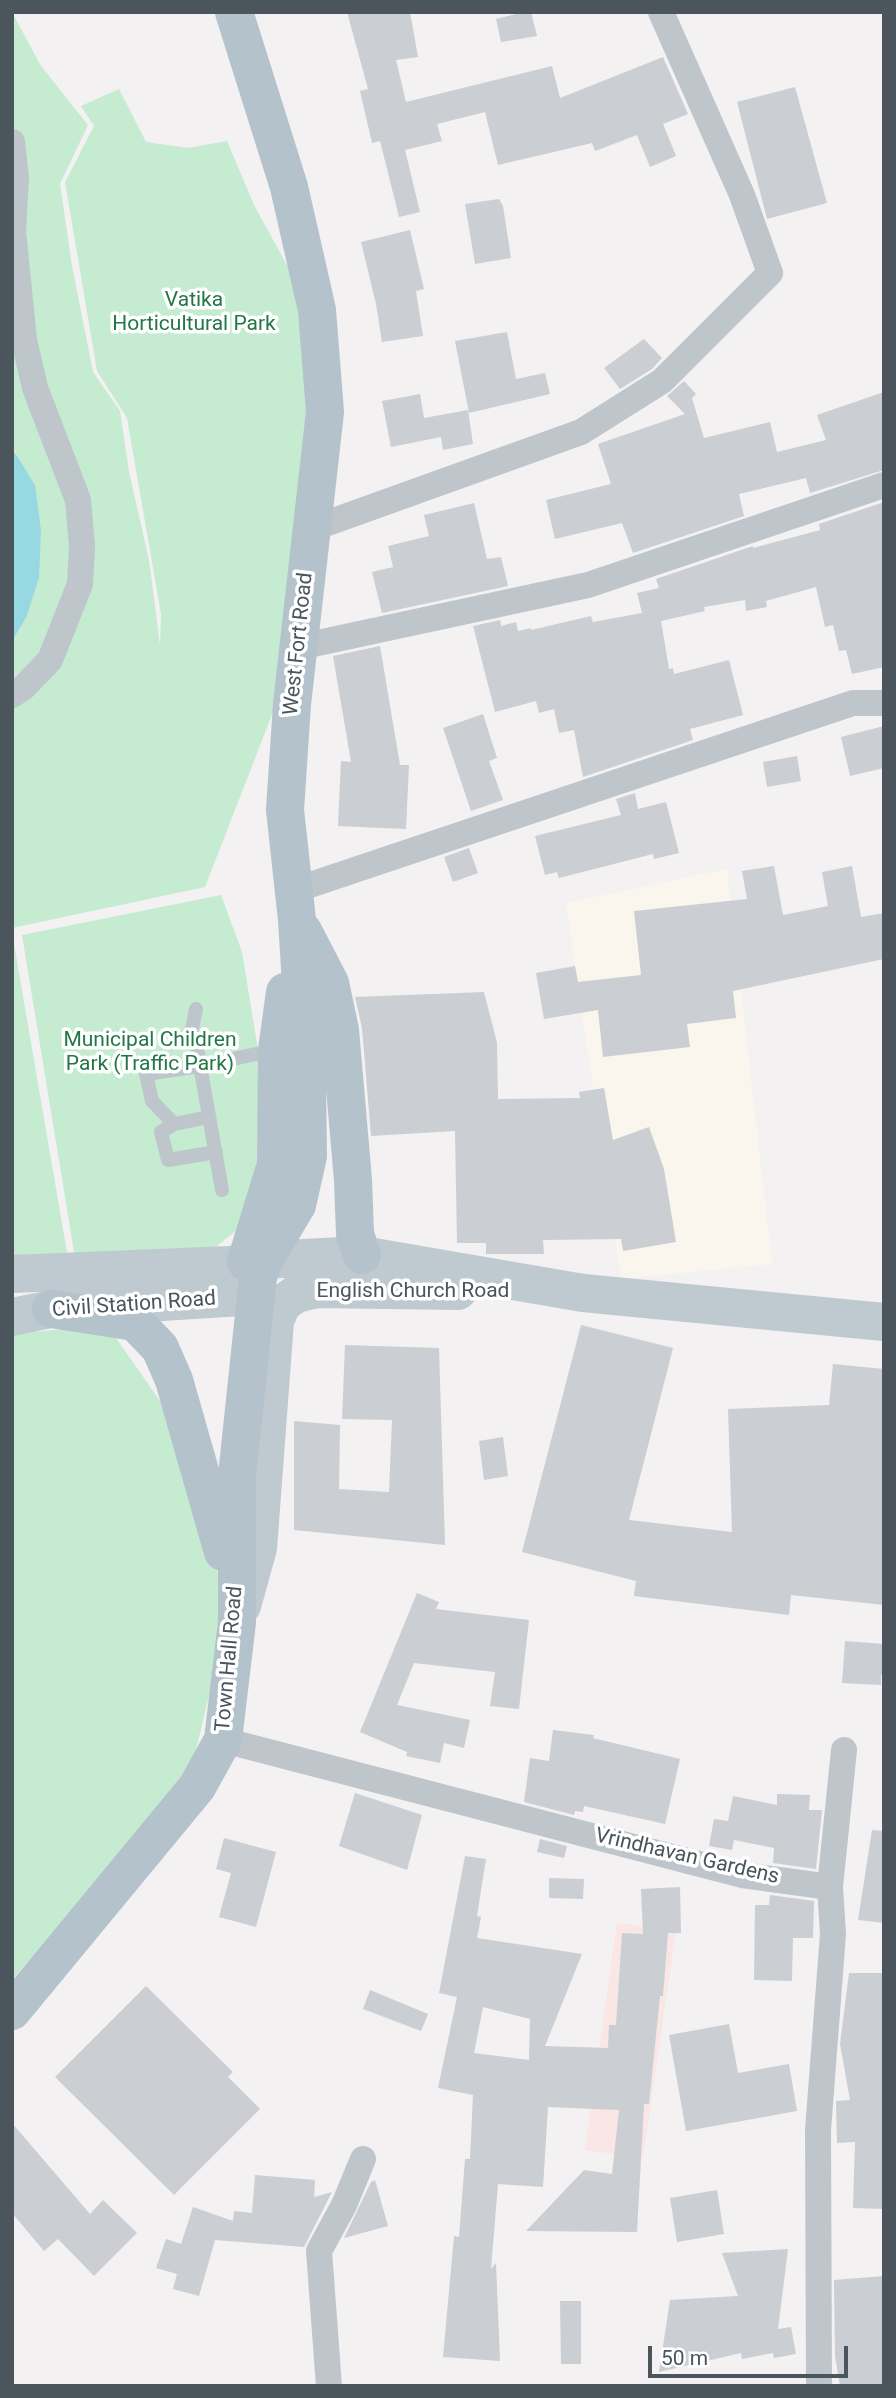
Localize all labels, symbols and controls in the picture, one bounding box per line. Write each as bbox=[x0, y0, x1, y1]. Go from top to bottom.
park label: Vatika Horticultural Park bbox=[112, 288, 276, 338]
street label: West Fort Road bbox=[279, 571, 319, 717]
park label: Municipal Children Park (Traffic Park) bbox=[63, 1028, 237, 1078]
street label: English Church Road bbox=[317, 1279, 509, 1305]
street label: Civil Station Road bbox=[51, 1287, 217, 1323]
street label: Town Hall Road bbox=[211, 1585, 249, 1733]
street label: Vrindhavan Gardens bbox=[593, 1824, 781, 1890]
scale bar bbox=[651, 2332, 850, 2376]
text: 50 m bbox=[661, 2346, 708, 2370]

